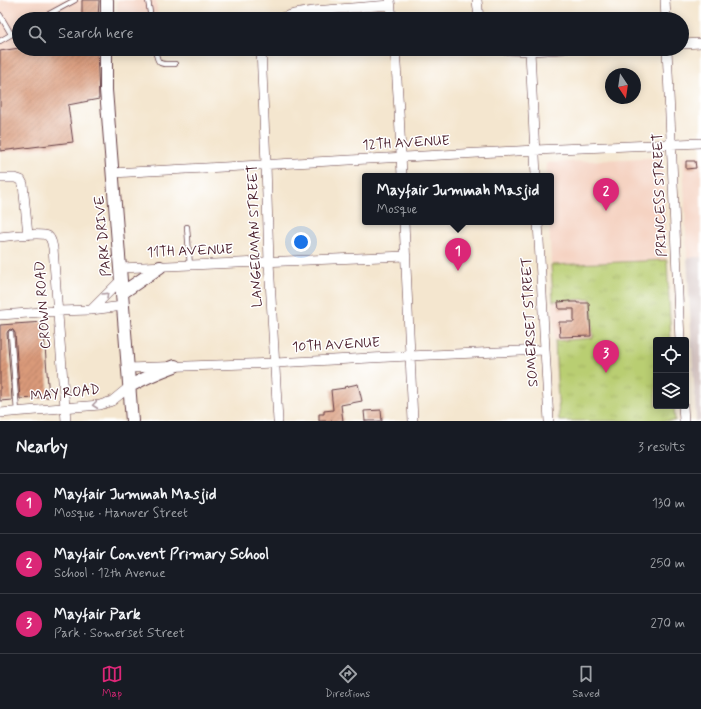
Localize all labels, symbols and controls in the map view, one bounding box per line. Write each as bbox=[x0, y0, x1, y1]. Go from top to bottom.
search box bbox=[12, 12, 689, 56]
icon: search bbox=[26, 23, 48, 45]
text: Search here bbox=[58, 24, 134, 44]
north arrow bbox=[605, 68, 641, 104]
street label: 12TH AVENUE bbox=[362, 132, 450, 154]
street label: PRINCESS STREET bbox=[649, 133, 671, 257]
street label: LANGERMAN STREET bbox=[244, 164, 266, 308]
popup bbox=[362, 173, 554, 225]
pin: 2 bbox=[593, 178, 619, 211]
text: Mayfair Jummah Masjid bbox=[377, 181, 539, 201]
street label: PARK DRIVE bbox=[90, 195, 116, 277]
text: Mosque bbox=[377, 201, 418, 218]
your location bbox=[291, 232, 311, 252]
pin: 1 bbox=[445, 238, 471, 271]
street label: 11TH AVENUE bbox=[147, 241, 233, 261]
street label: SOMERSET STREET bbox=[518, 257, 542, 387]
street label: CROWN ROAD bbox=[31, 260, 55, 350]
one-way arrow bbox=[101, 292, 109, 300]
street label: 10TH AVENUE bbox=[292, 334, 380, 356]
map controls bbox=[653, 337, 689, 409]
button: locate bbox=[653, 337, 689, 373]
pin: 3 bbox=[593, 340, 619, 373]
button: layers bbox=[653, 373, 689, 409]
street label: MAY ROAD bbox=[29, 380, 101, 406]
one-way arrow bbox=[92, 400, 98, 409]
text: Nearby bbox=[16, 436, 68, 458]
text: 3 results bbox=[638, 439, 685, 456]
text: Mayfair Jummah Masjid bbox=[54, 485, 217, 505]
text: 1 bbox=[26, 495, 32, 512]
text: 130 m bbox=[652, 495, 685, 512]
text: Mosque · Hanover Street bbox=[54, 505, 188, 522]
text: Mayfair Convent Primary School bbox=[54, 545, 269, 565]
text: 2 bbox=[26, 555, 32, 572]
text: 250 m bbox=[650, 555, 685, 572]
text: School · 12th Avenue bbox=[54, 565, 166, 582]
text: Mayfair Park bbox=[54, 605, 141, 625]
text: 3 bbox=[26, 615, 32, 632]
text: 270 m bbox=[650, 615, 685, 632]
text: Park · Somerset Street bbox=[54, 625, 185, 642]
tab: Map bbox=[101, 663, 123, 701]
tab: Directions bbox=[325, 663, 370, 701]
tab: Saved bbox=[572, 663, 600, 701]

